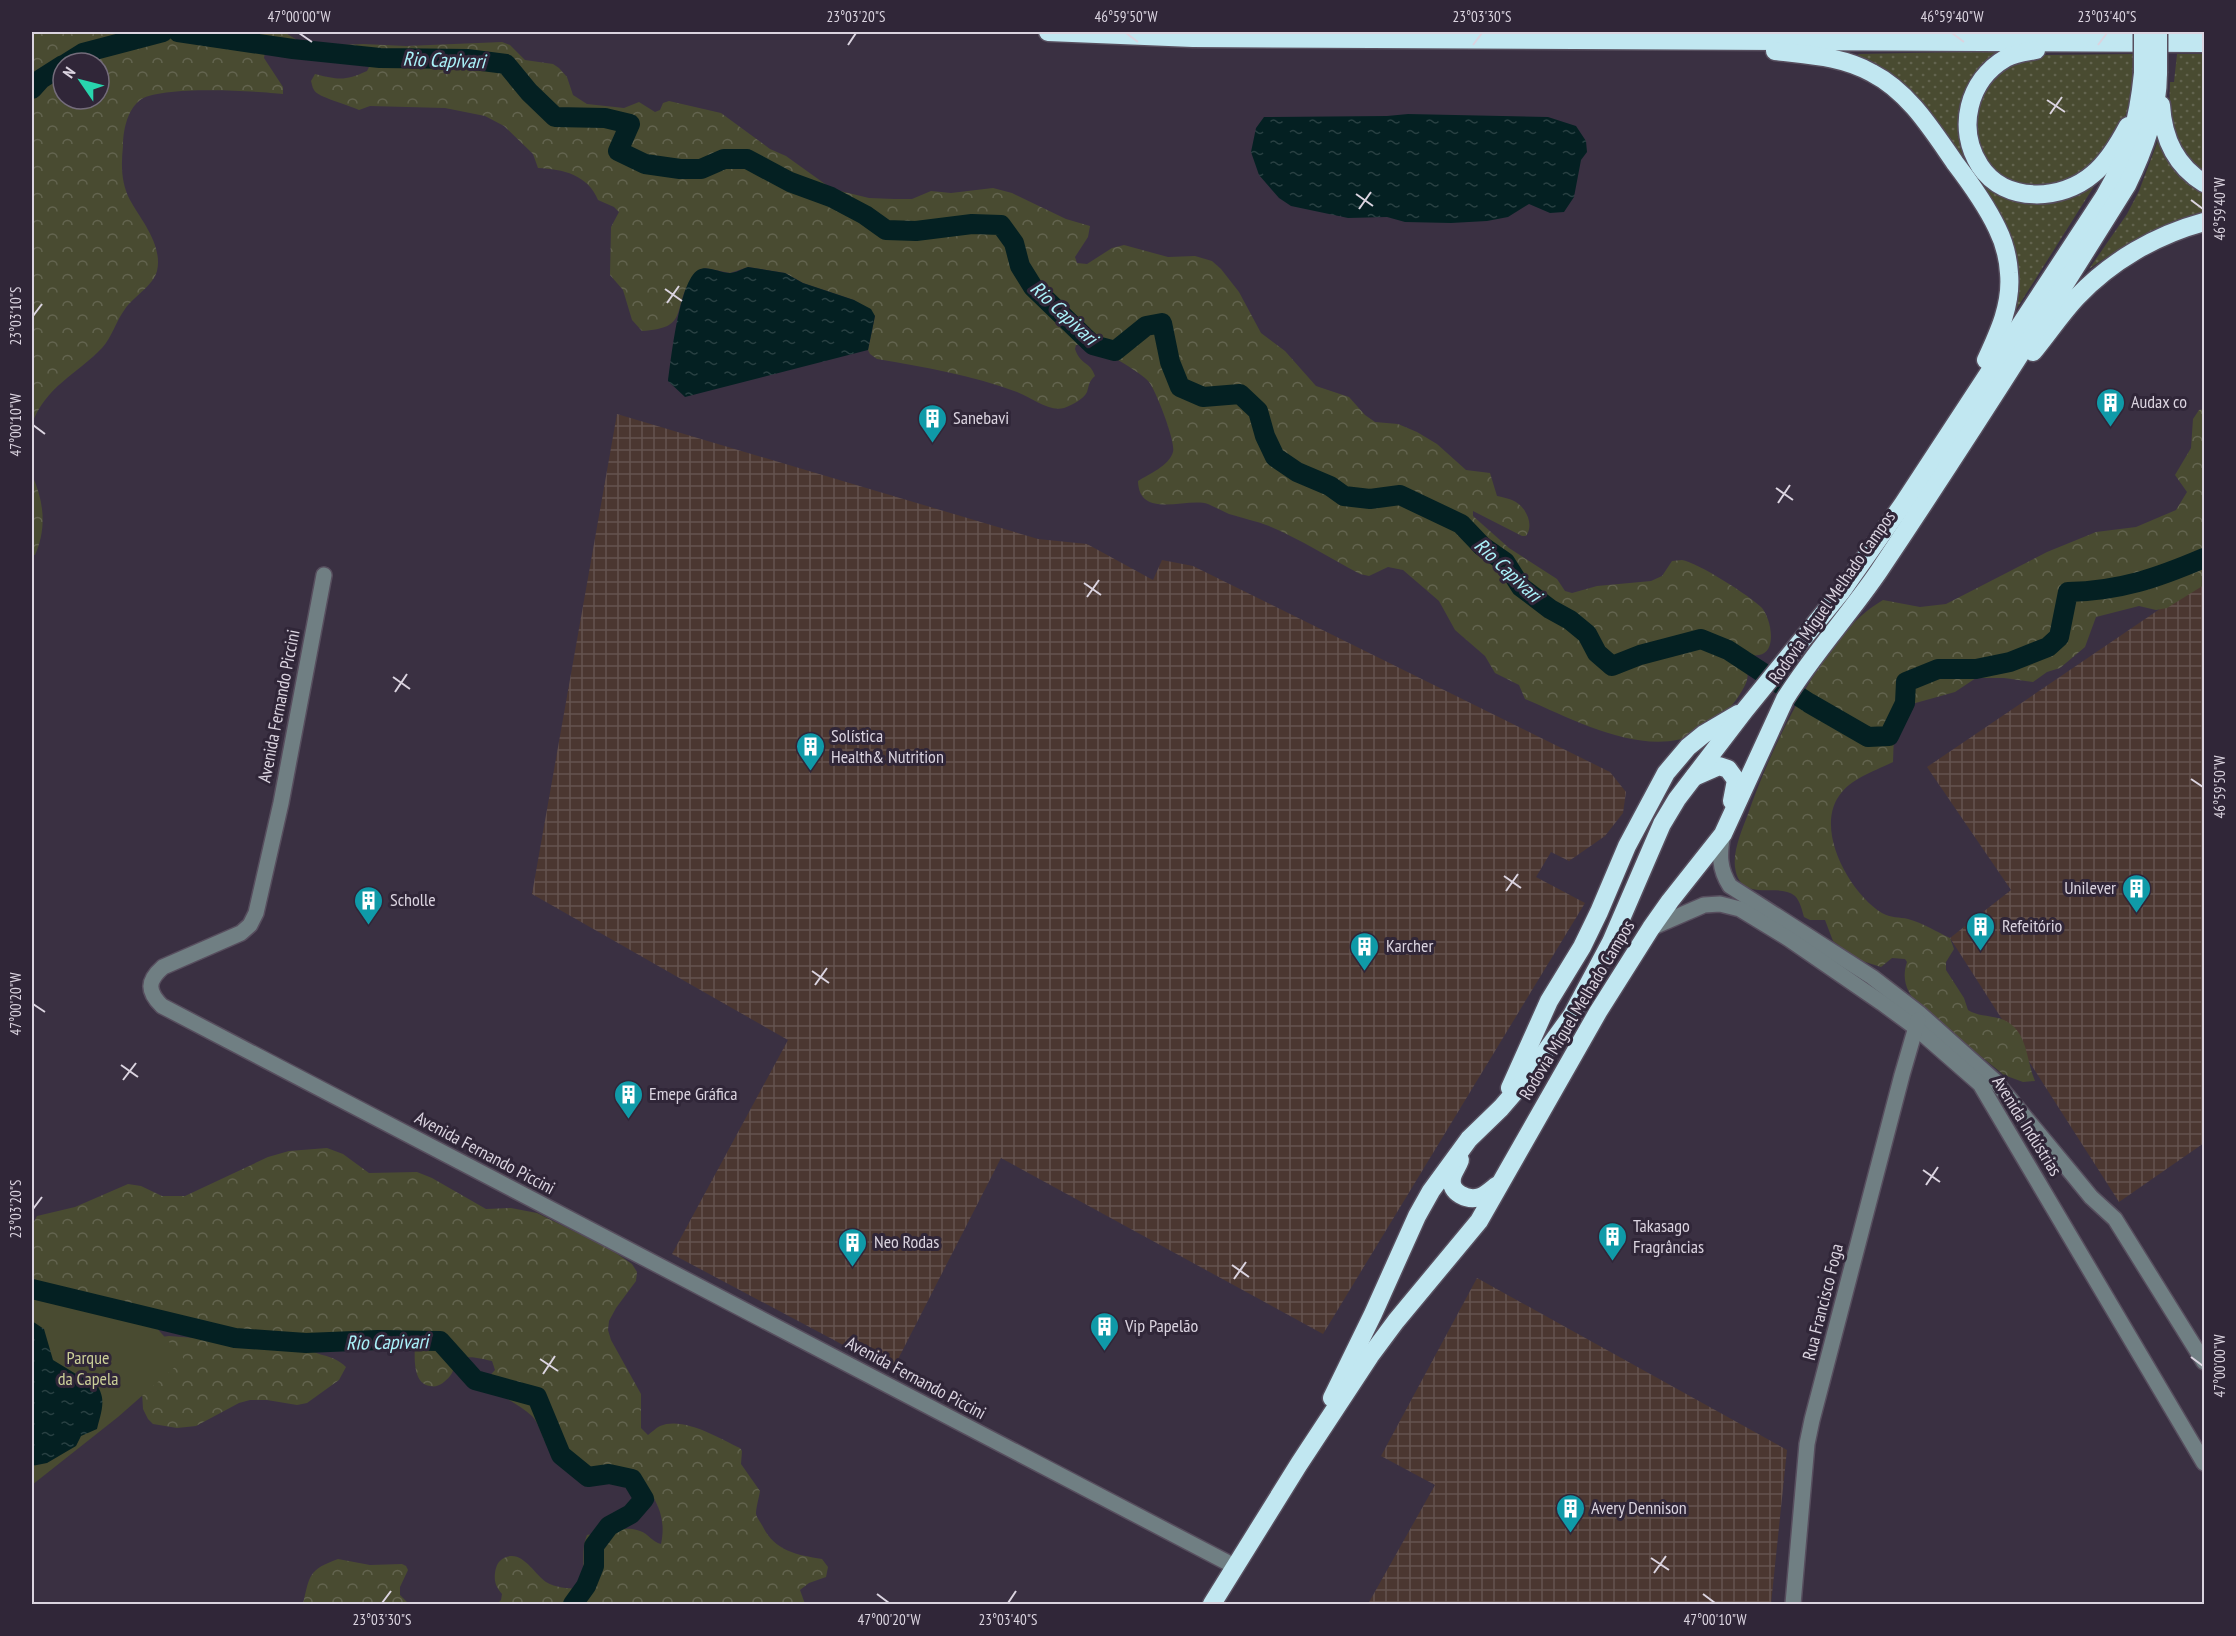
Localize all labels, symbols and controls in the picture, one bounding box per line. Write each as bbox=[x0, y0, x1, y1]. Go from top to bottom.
text: 47°00'00"W bbox=[267, 7, 331, 26]
text: 23°03'20"S bbox=[826, 7, 886, 26]
text: 46°59'50"W bbox=[1094, 7, 1158, 26]
text: 23°03'30"S bbox=[1452, 7, 1512, 26]
text: 46°59'40"W bbox=[1920, 7, 1984, 26]
text: 23°03'40"S bbox=[2077, 7, 2137, 26]
water label: Rio Capivari bbox=[402, 46, 488, 75]
north arrow bbox=[51, 51, 111, 111]
text: N bbox=[58, 63, 79, 82]
text: 46°59'40"W bbox=[2210, 177, 2229, 241]
water label: Rio Capivari bbox=[1025, 275, 1105, 352]
text: 23°03'10"S bbox=[6, 286, 25, 346]
building icon: Audax co bbox=[2094, 386, 2126, 428]
place label: Audax co bbox=[2131, 390, 2187, 413]
text: 47°00'10"W bbox=[6, 393, 25, 457]
building icon: Sanebavi bbox=[916, 402, 948, 444]
place label: Sanebavi bbox=[953, 406, 1009, 429]
street label: Rodovia Miguel Melhado Campos bbox=[1763, 506, 1900, 688]
water label: Rio Capivari bbox=[1469, 532, 1549, 609]
street label: Avenida Fernando Piccini bbox=[252, 627, 305, 784]
place label: Solística Health& Nutrition bbox=[831, 724, 944, 768]
building icon: Solística Health& Nutrition bbox=[794, 730, 826, 772]
text: 46°59'50"W bbox=[2210, 755, 2229, 819]
building icon: Unilever bbox=[2121, 872, 2153, 914]
place label: Unilever bbox=[2064, 876, 2116, 899]
building icon: Scholle bbox=[353, 884, 385, 926]
place label: Scholle bbox=[390, 888, 436, 911]
building icon: Refeitório bbox=[1965, 910, 1997, 952]
place label: Refeitório bbox=[2002, 914, 2063, 937]
street label: Rodovia Miguel Melhado Campos bbox=[1514, 916, 1639, 1104]
building icon: Karcher bbox=[1349, 930, 1381, 972]
place label: Karcher bbox=[1386, 934, 1433, 957]
text: 47°00'20"W bbox=[6, 972, 25, 1036]
street label: Avenida Indústrias bbox=[1988, 1071, 2067, 1180]
building icon: Emepe Gráfica bbox=[612, 1078, 644, 1120]
place label: Emepe Gráfica bbox=[649, 1082, 737, 1105]
street label: Avenida Fernando Piccini bbox=[411, 1106, 559, 1199]
text: 23°03'20"S bbox=[6, 1179, 25, 1239]
place label: Takasago Fragrâncias bbox=[1633, 1214, 1704, 1258]
building icon: Takasago Fragrâncias bbox=[1596, 1220, 1628, 1262]
building icon: Neo Rodas bbox=[837, 1226, 869, 1268]
place label: Neo Rodas bbox=[874, 1230, 939, 1253]
street label: Rua Francisco Foga bbox=[1797, 1241, 1848, 1362]
building icon: Vip Papelão bbox=[1088, 1310, 1120, 1352]
place label: Vip Papelão bbox=[1124, 1314, 1198, 1337]
water label: Rio Capivari bbox=[346, 1328, 431, 1356]
street label: Avenida Fernando Piccini bbox=[842, 1331, 990, 1424]
text: 47°00'00"W bbox=[2210, 1334, 2229, 1398]
park label: Parque da Capela bbox=[58, 1346, 118, 1390]
building icon: Avery Dennison bbox=[1554, 1492, 1586, 1534]
place label: Avery Dennison bbox=[1591, 1496, 1687, 1519]
text: 23°03'30"S bbox=[352, 1610, 412, 1629]
text: 47°00'20"W bbox=[857, 1610, 921, 1629]
text: 23°03'40"S bbox=[978, 1610, 1038, 1629]
text: 47°00'10"W bbox=[1683, 1610, 1747, 1629]

